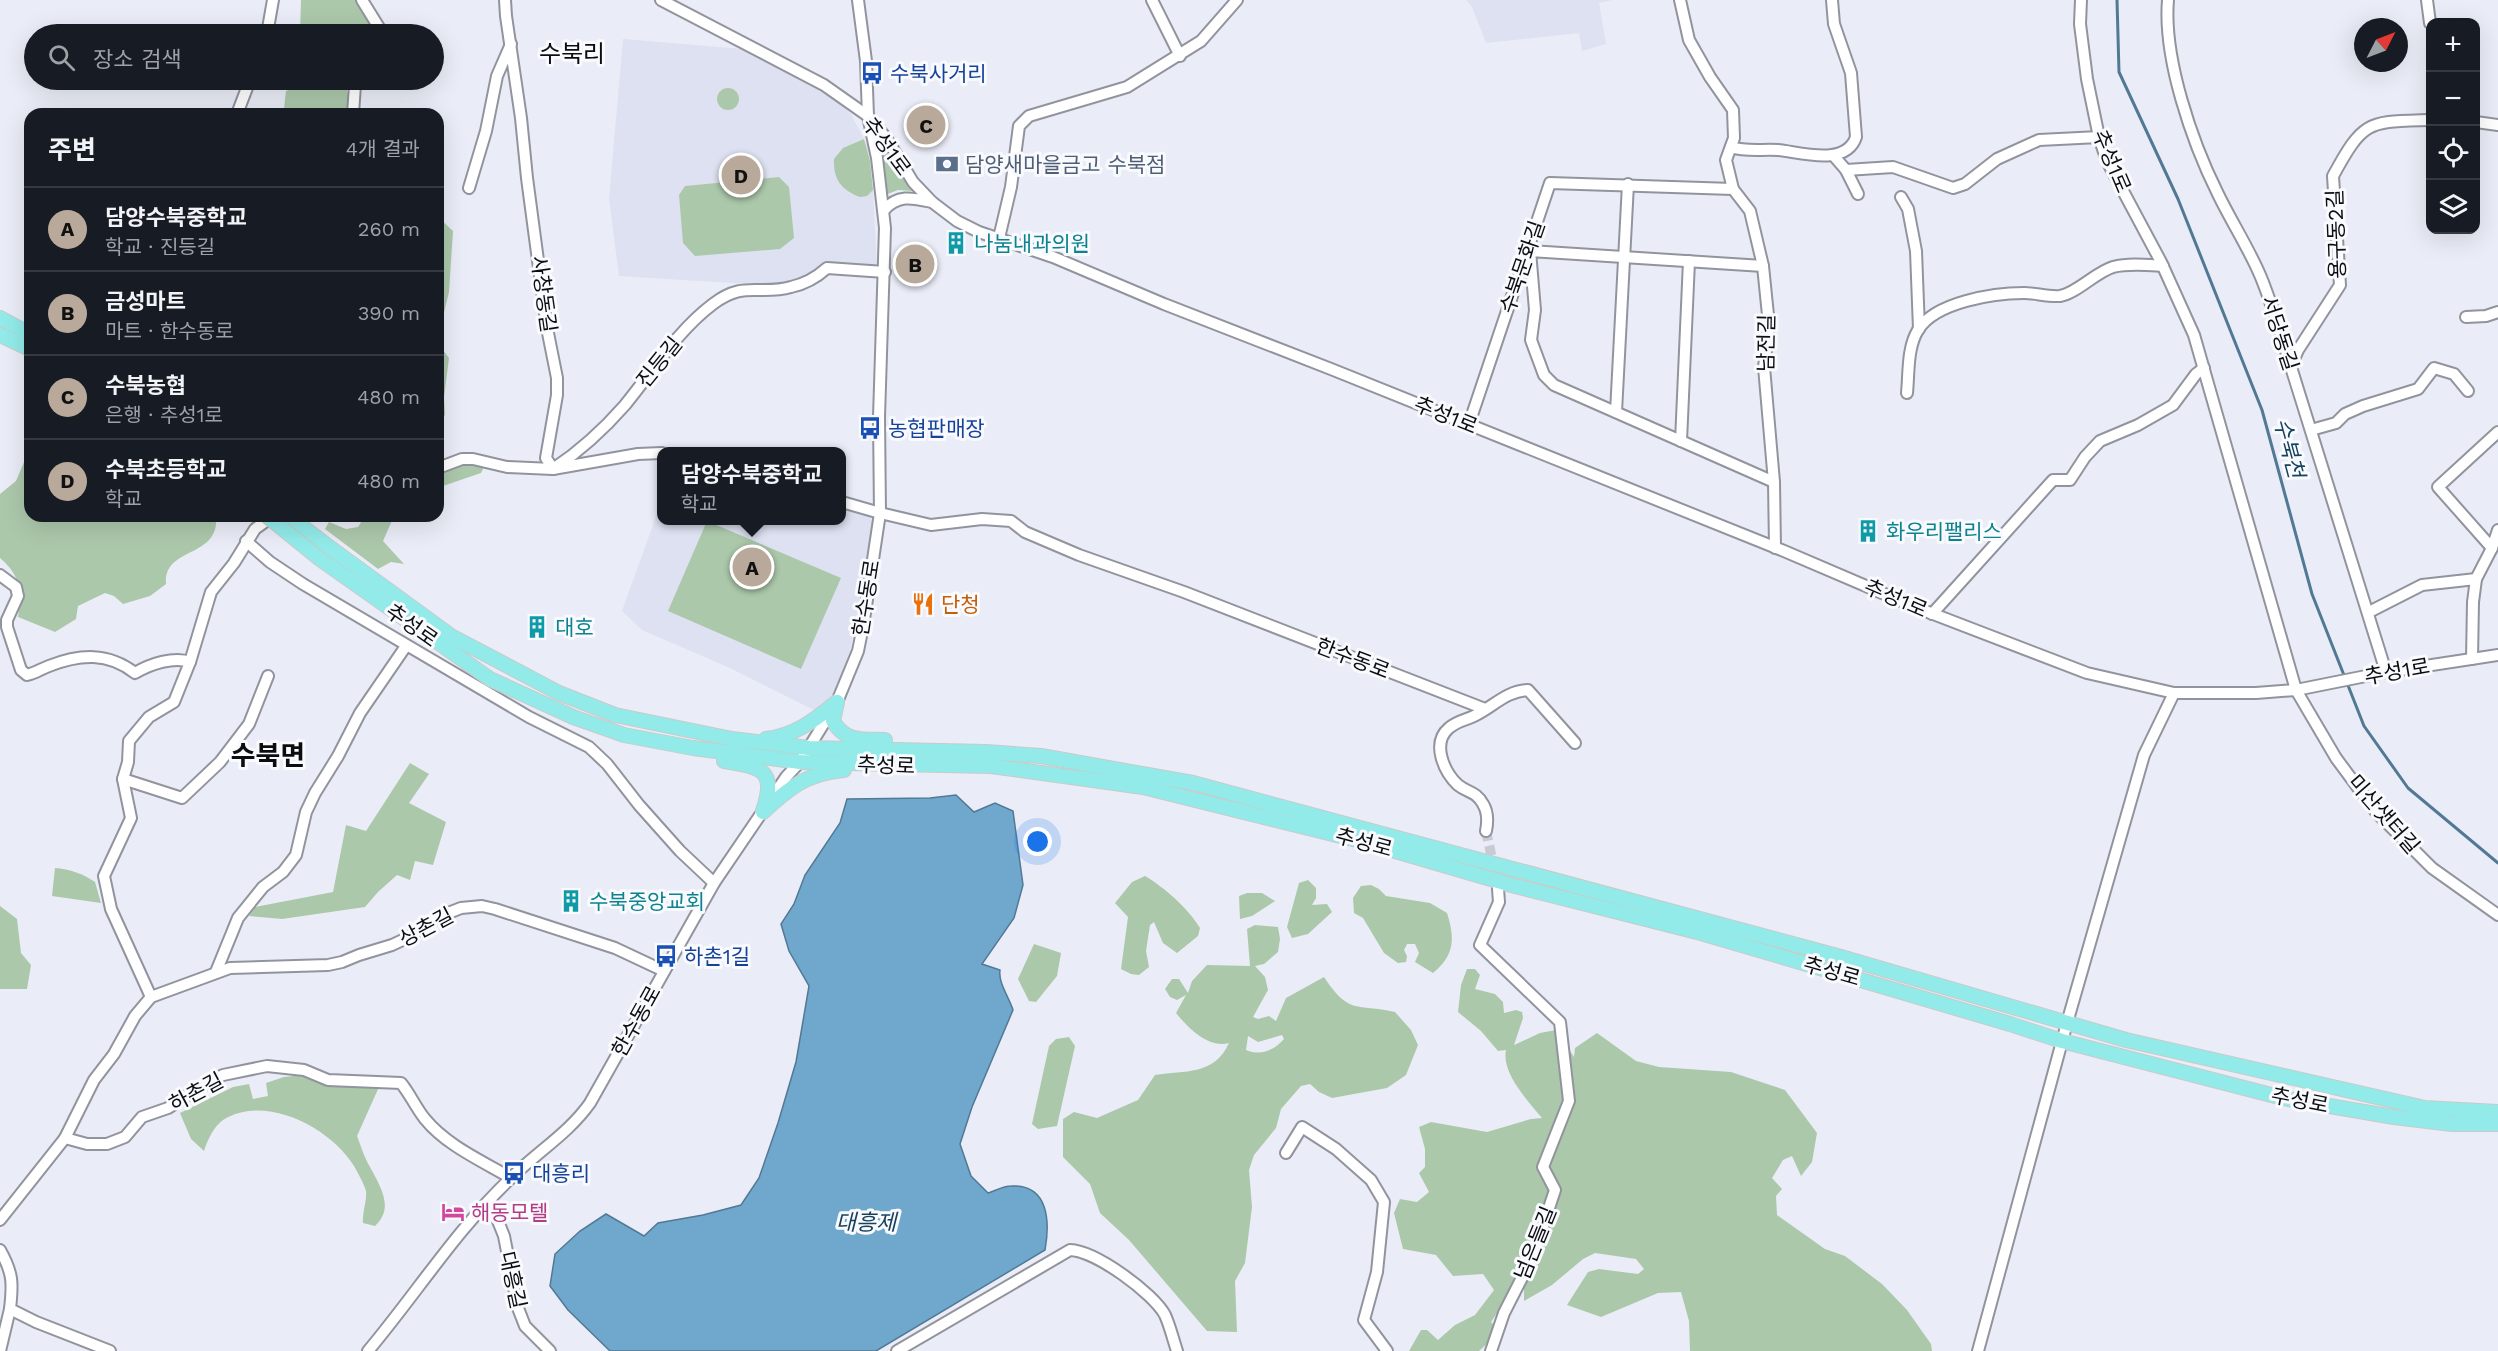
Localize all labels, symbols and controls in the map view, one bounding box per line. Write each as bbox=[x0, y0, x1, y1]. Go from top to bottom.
north arrow bbox=[2354, 18, 2408, 72]
map controls bbox=[2426, 18, 2480, 234]
button: + bbox=[2426, 18, 2480, 72]
search box bbox=[24, 24, 444, 90]
district label: 수북리 bbox=[539, 40, 605, 68]
icon: search bbox=[45, 41, 78, 74]
text: 장소 검색 bbox=[93, 47, 181, 72]
bus stop icon: 수북사거리 bbox=[859, 60, 885, 86]
place label: 수북사거리 bbox=[890, 61, 987, 86]
button: − bbox=[2426, 72, 2480, 126]
pin: C bbox=[906, 102, 946, 148]
street label: 추성1로 bbox=[857, 112, 917, 180]
street label: 추성1로 bbox=[2088, 126, 2136, 196]
button: locate bbox=[2426, 126, 2480, 180]
text: 주변 bbox=[48, 135, 96, 165]
text: 4개 결과 bbox=[346, 137, 420, 161]
bank icon: 담양새마을금고 수북점 bbox=[934, 151, 960, 177]
pin: D bbox=[722, 152, 760, 198]
place label: 담양새마을금고 수북점 bbox=[965, 152, 1165, 177]
button: layers bbox=[2426, 180, 2480, 234]
street label: 용구동2길 bbox=[2322, 189, 2350, 279]
text: 담양수북중학교 bbox=[105, 205, 247, 230]
text: A bbox=[61, 217, 74, 241]
text: 260 m bbox=[358, 217, 420, 241]
street label: 수북문화길 bbox=[1494, 217, 1550, 317]
building icon: 나눔내과의원 bbox=[943, 230, 969, 256]
place label: 나눔내과의원 bbox=[974, 231, 1090, 256]
text: 학교 · 진등길 bbox=[105, 235, 215, 259]
pin: B bbox=[896, 242, 934, 286]
street label: 사창동길 bbox=[526, 254, 562, 334]
text: 금성마트 bbox=[105, 289, 186, 314]
street label: 서당동길 bbox=[2256, 292, 2304, 374]
text: B bbox=[61, 301, 74, 325]
text: 390 m bbox=[358, 301, 420, 325]
street label: 남전길 bbox=[1753, 314, 1779, 372]
text: 마트 · 한수동로 bbox=[105, 319, 234, 343]
street label: 진등길 bbox=[631, 332, 687, 392]
text: 수북농협 bbox=[105, 373, 186, 398]
text: C bbox=[61, 385, 74, 409]
text: 480 m bbox=[357, 385, 420, 409]
street label: 추성1로 bbox=[1411, 391, 1481, 439]
text: 은행 · 추성1로 bbox=[105, 403, 223, 427]
bus stop icon: 농협판매장 bbox=[857, 415, 883, 441]
water label: 수북천 bbox=[2269, 415, 2310, 483]
place label: 농협판매장 bbox=[888, 416, 985, 441]
popup bbox=[657, 447, 846, 525]
text: 수북초등학교 bbox=[105, 457, 226, 482]
text: 담양수북중학교 bbox=[681, 462, 822, 487]
text: D bbox=[60, 469, 75, 493]
text: 480 m bbox=[357, 469, 420, 493]
text: 학교 bbox=[105, 487, 142, 511]
text: 학교 bbox=[681, 492, 717, 516]
building icon: 화우리팰리스 bbox=[1855, 518, 1881, 544]
place label: 화우리팰리스 bbox=[1886, 519, 2002, 544]
pin: A bbox=[732, 544, 771, 590]
street label: 한수동로 bbox=[848, 558, 884, 638]
street label: 추성1로 bbox=[1861, 574, 1931, 622]
restaurant icon: 단청 bbox=[910, 591, 936, 617]
place label: 단청 bbox=[941, 592, 980, 617]
street label: 추성로 bbox=[381, 598, 443, 652]
building icon: 대호 bbox=[524, 614, 550, 640]
place label: 대호 bbox=[555, 615, 594, 640]
street label: 한수동로 bbox=[1312, 632, 1394, 684]
street label: 추성1로 bbox=[2362, 653, 2432, 689]
district label: 수북면 bbox=[231, 740, 305, 772]
street label: 추성로 bbox=[857, 751, 915, 779]
street label: 미산샛터길 bbox=[2343, 769, 2425, 859]
street label: 추성로 bbox=[1333, 822, 1395, 862]
your location bbox=[1023, 827, 1052, 856]
building icon: 수북중앙교회 bbox=[558, 888, 584, 914]
place label: 수북중앙교회 bbox=[589, 889, 705, 914]
street label: 상촌길 bbox=[395, 902, 457, 952]
bus stop icon: 하촌1길 bbox=[653, 943, 679, 969]
place label: 하촌1길 bbox=[684, 944, 750, 969]
street label: 추성로 bbox=[1801, 951, 1863, 991]
street label: 한수동로 bbox=[606, 981, 666, 1061]
street label: 하촌길 bbox=[165, 1067, 227, 1117]
street label: 추성로 bbox=[2269, 1082, 2331, 1118]
bus stop icon: 대흥리 bbox=[501, 1160, 527, 1186]
place label: 대흥리 bbox=[532, 1161, 590, 1186]
hotel icon: 해동모텔 bbox=[440, 1199, 466, 1225]
place label: 해동모텔 bbox=[471, 1200, 548, 1225]
street label: 넘은들길 bbox=[1509, 1202, 1561, 1284]
water label: 대흥제 bbox=[836, 1210, 899, 1235]
street label: 대흥길 bbox=[495, 1249, 531, 1311]

